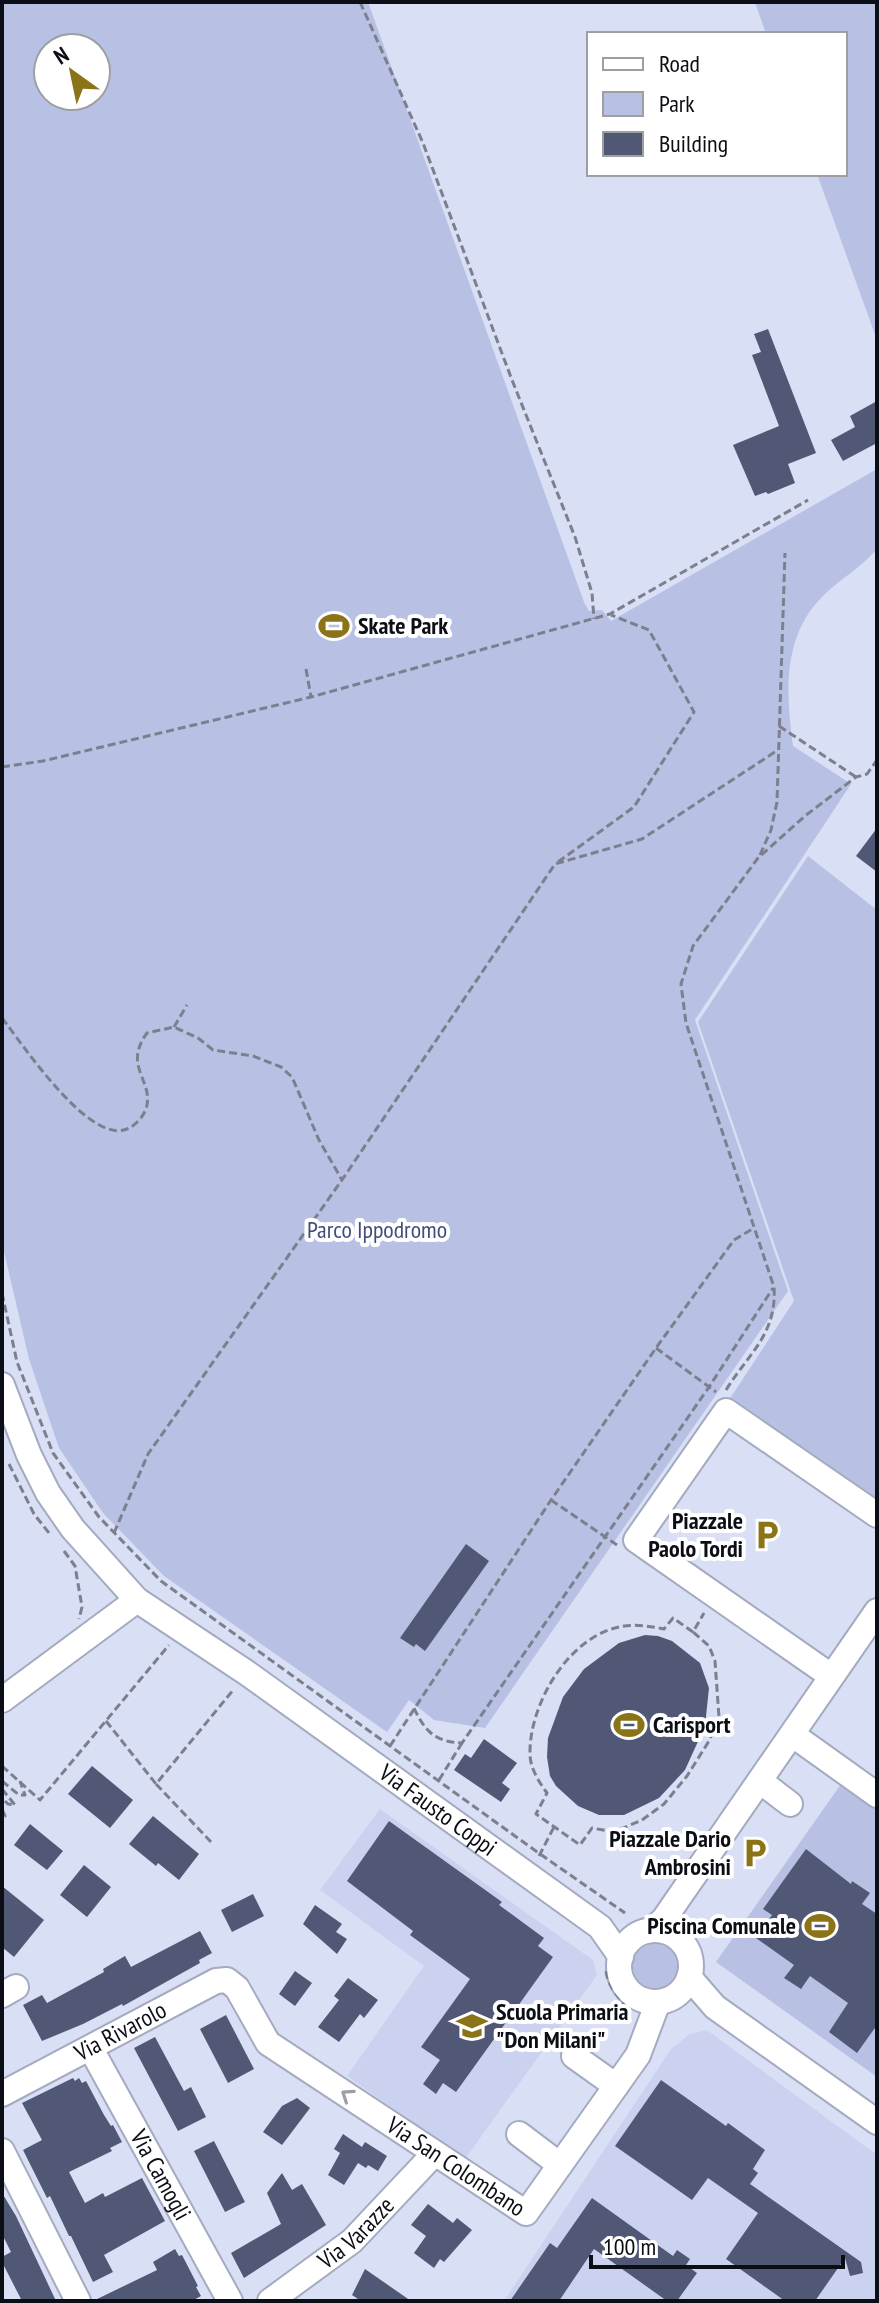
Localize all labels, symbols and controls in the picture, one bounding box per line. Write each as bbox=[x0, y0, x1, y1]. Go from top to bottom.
north arrow bbox=[32, 32, 112, 112]
legend bbox=[587, 32, 847, 176]
text: N bbox=[48, 40, 74, 70]
text: Road bbox=[659, 48, 700, 79]
text: Park bbox=[659, 88, 695, 119]
text: Building bbox=[659, 128, 728, 159]
sports icon: Skate Park bbox=[317, 609, 351, 643]
place label: Skate Park bbox=[358, 610, 448, 641]
park label: Parco Ippodromo bbox=[307, 1214, 447, 1245]
place label: Piazzale Paolo Tordi bbox=[648, 1505, 743, 1564]
parking icon: Piazzale Paolo Tordi bbox=[750, 1518, 784, 1552]
sports icon: Carisport bbox=[612, 1708, 646, 1742]
place label: Carisport bbox=[653, 1709, 731, 1740]
street label: Via Fausto Coppi bbox=[372, 1756, 503, 1863]
place label: Piazzale Dario Ambrosini bbox=[609, 1823, 731, 1882]
parking icon: Piazzale Dario Ambrosini bbox=[738, 1836, 772, 1870]
sports icon: Piscina Comunale bbox=[803, 1909, 837, 1943]
place label: Piscina Comunale bbox=[647, 1910, 796, 1941]
street label: Via Rivarolo bbox=[68, 1994, 172, 2068]
place label: Scuola Primaria "Don Milani" bbox=[496, 1996, 629, 2055]
school or university icon: Scuola Primaria "Don Milani" bbox=[455, 2009, 489, 2043]
one-way arrow bbox=[341, 2090, 355, 2105]
street label: Via San Colombano bbox=[380, 2109, 531, 2223]
street label: Via Camogli bbox=[123, 2123, 198, 2225]
street label: Via Varazze bbox=[311, 2190, 401, 2276]
scale bar bbox=[591, 2219, 843, 2269]
text: 100 m bbox=[603, 2231, 656, 2262]

